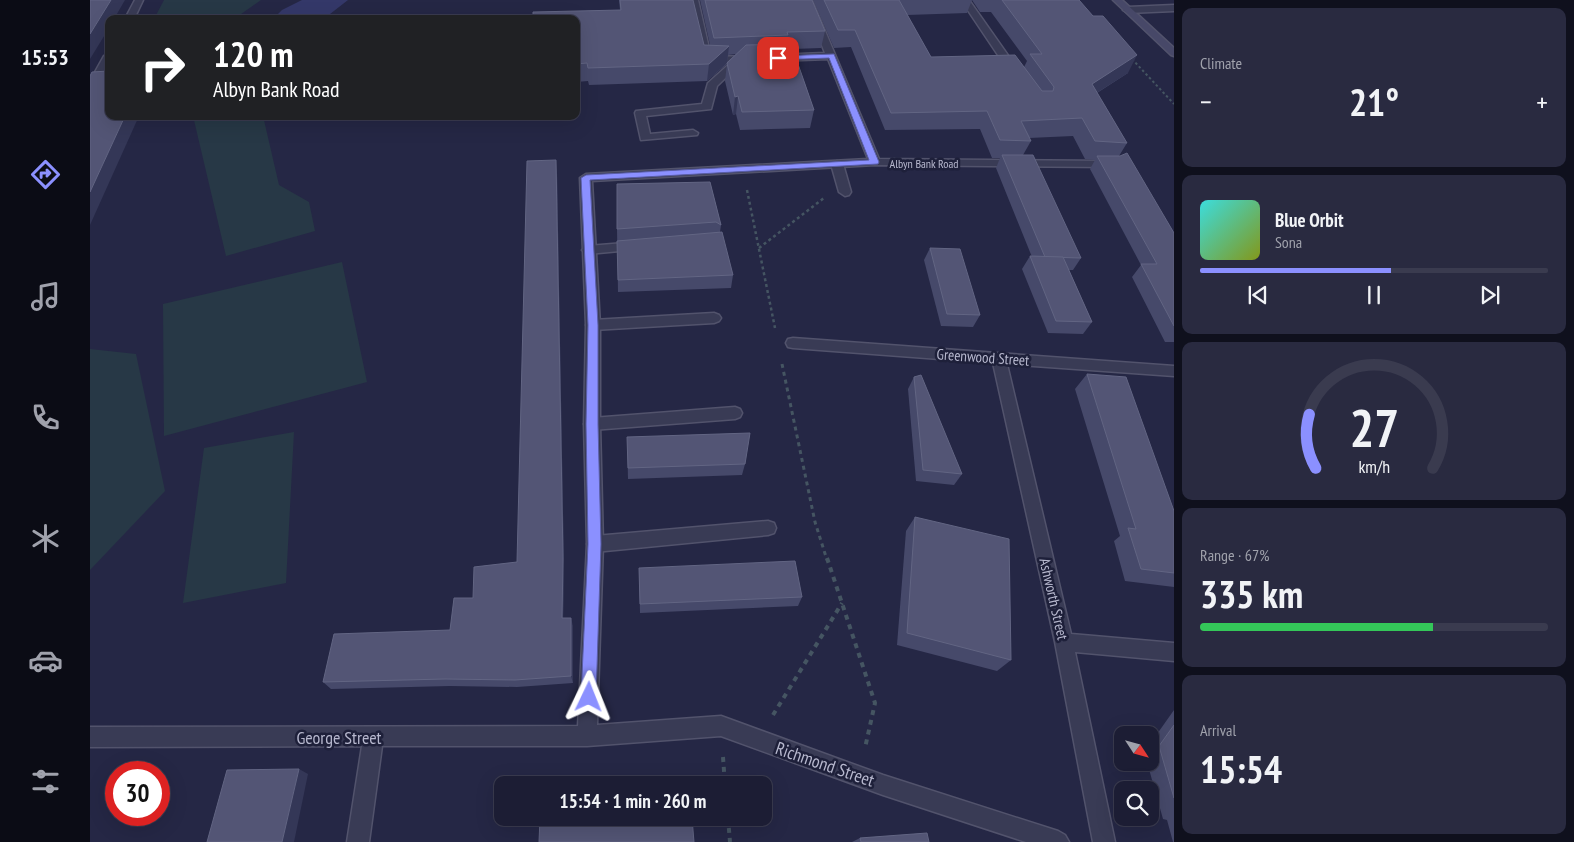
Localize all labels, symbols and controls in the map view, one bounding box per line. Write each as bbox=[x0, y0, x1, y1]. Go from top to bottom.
text: 120 m bbox=[213, 31, 294, 77]
icon: right bbox=[130, 35, 195, 100]
pin bbox=[757, 37, 799, 79]
text: 15:53 bbox=[21, 43, 69, 71]
icon: arrive bbox=[764, 44, 792, 72]
text: Climate bbox=[1200, 53, 1242, 73]
text: Albyn Bank Road bbox=[213, 75, 339, 103]
text: 21° bbox=[1349, 77, 1399, 126]
text: − bbox=[1200, 83, 1212, 120]
text: + bbox=[1536, 83, 1548, 120]
street label: Albyn Bank Road bbox=[890, 156, 959, 171]
icon: directions bbox=[28, 157, 63, 192]
text: Blue Orbit bbox=[1275, 208, 1344, 232]
text: Sona bbox=[1275, 232, 1302, 252]
icon: music bbox=[28, 279, 63, 314]
icon: previous bbox=[1244, 281, 1272, 309]
icon: pause bbox=[1360, 281, 1388, 309]
icon: next bbox=[1476, 281, 1504, 309]
street label: Greenwood Street bbox=[936, 344, 1030, 370]
text: 27 bbox=[1349, 394, 1399, 461]
icon: phone bbox=[28, 400, 63, 435]
text: km/h bbox=[1358, 455, 1390, 478]
icon: climate bbox=[28, 521, 63, 556]
text: Range · 67% bbox=[1200, 545, 1269, 565]
street label: Ashworth Street bbox=[1035, 556, 1073, 642]
text: 335 km bbox=[1200, 569, 1303, 618]
icon: car bbox=[28, 643, 63, 678]
position arrow bbox=[562, 670, 614, 722]
text: Arrival bbox=[1200, 720, 1236, 740]
street label: George Street bbox=[296, 726, 382, 749]
north arrow bbox=[1114, 726, 1159, 771]
map controls bbox=[1114, 726, 1159, 826]
street label: Richmond Street bbox=[772, 736, 878, 792]
text: 15:54 bbox=[1200, 744, 1282, 793]
speed limit sign: 30 bbox=[105, 761, 170, 826]
icon: filters bbox=[28, 764, 63, 799]
button: search bbox=[1114, 781, 1159, 826]
text: 15:54 · 1 min · 260 m bbox=[560, 789, 706, 813]

